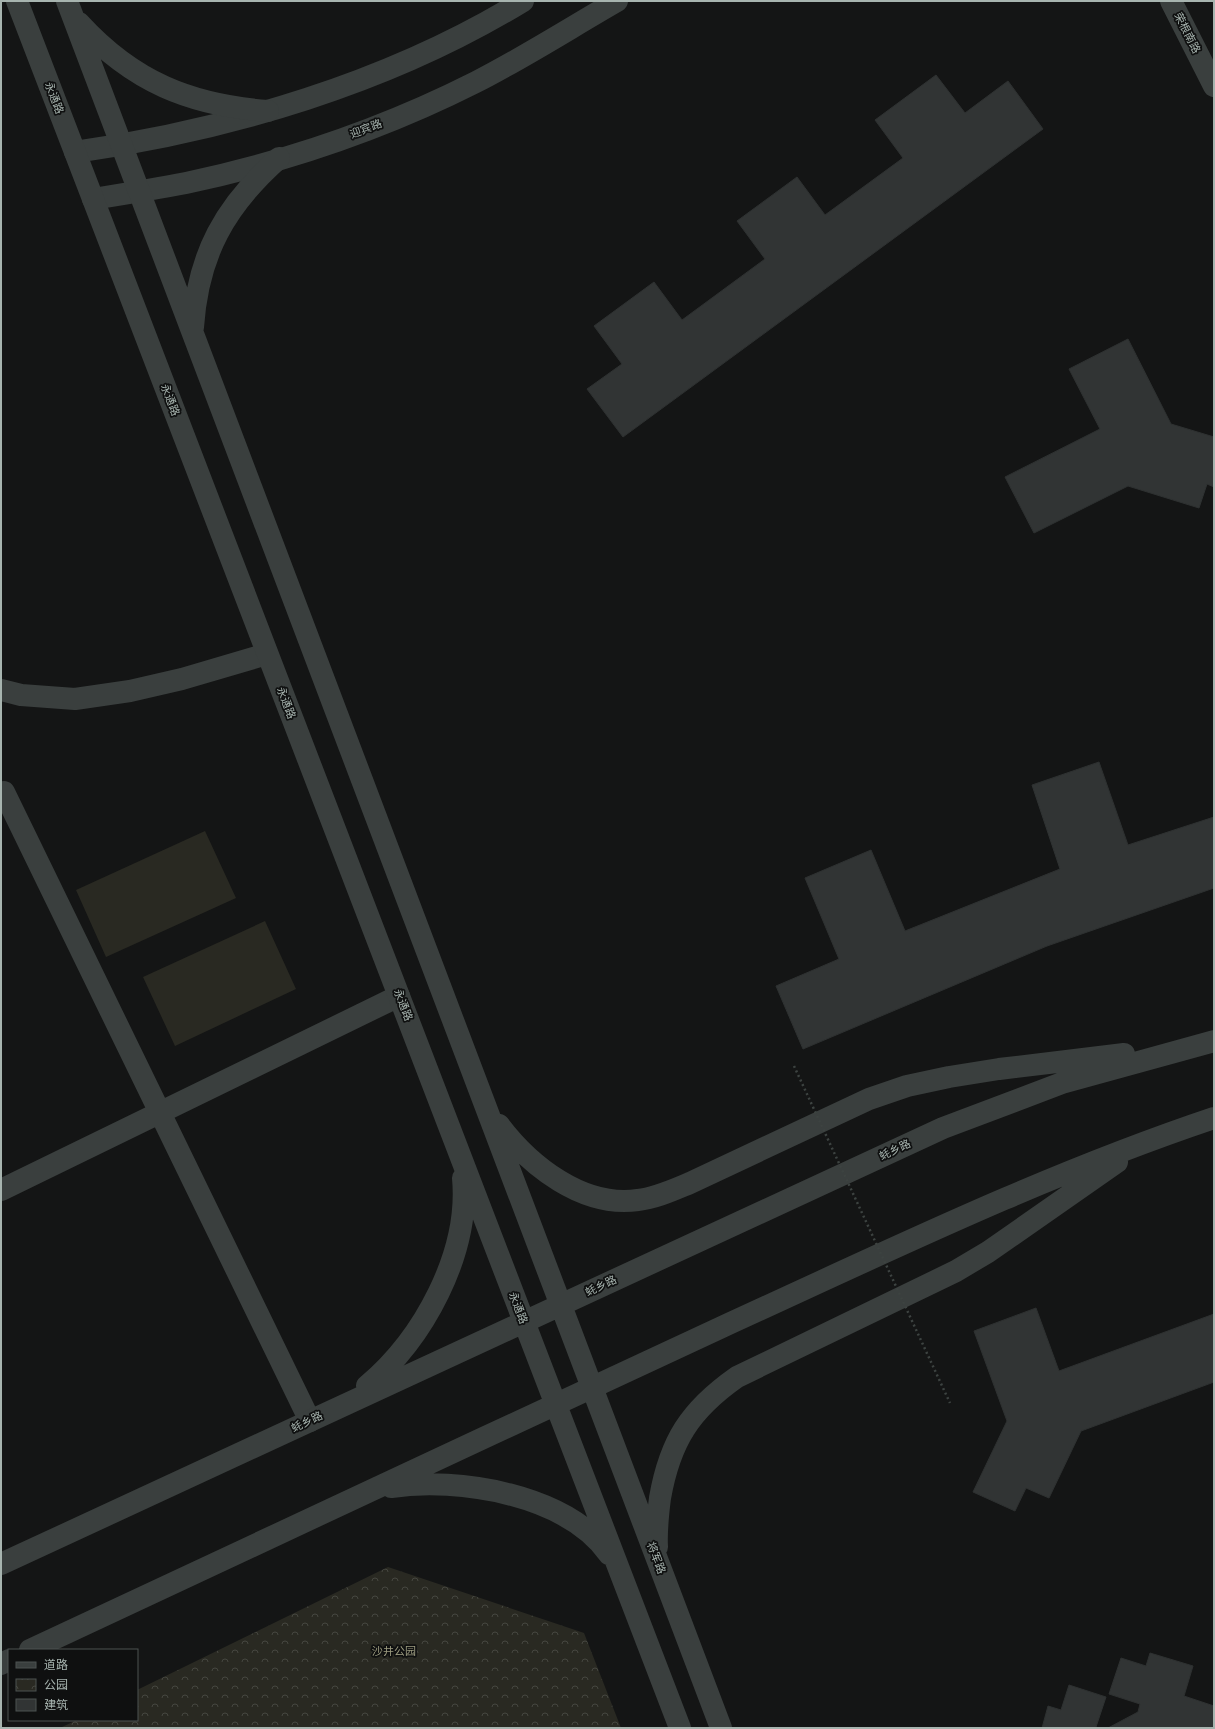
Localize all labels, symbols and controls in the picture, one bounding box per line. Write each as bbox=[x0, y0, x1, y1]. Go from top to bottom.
street label: 荣根南路 bbox=[1171, 10, 1203, 56]
street label: 永通路 bbox=[42, 80, 66, 116]
street label: 迎宾路 bbox=[348, 117, 384, 141]
street label: 永通路 bbox=[158, 382, 182, 418]
street label: 永通路 bbox=[274, 685, 298, 721]
street label: 永通路 bbox=[391, 987, 415, 1023]
street label: 蚝乡路 bbox=[877, 1137, 913, 1163]
street label: 蚝乡路 bbox=[583, 1273, 619, 1299]
street label: 永通路 bbox=[506, 1290, 530, 1326]
street label: 蚝乡路 bbox=[289, 1409, 325, 1435]
street label: 将军路 bbox=[644, 1540, 668, 1576]
park label: 沙井公园 bbox=[372, 1645, 416, 1658]
legend bbox=[8, 1649, 138, 1721]
text: 道路 bbox=[44, 1658, 68, 1672]
text: 公园 bbox=[44, 1678, 68, 1692]
text: 建筑 bbox=[44, 1698, 68, 1712]

